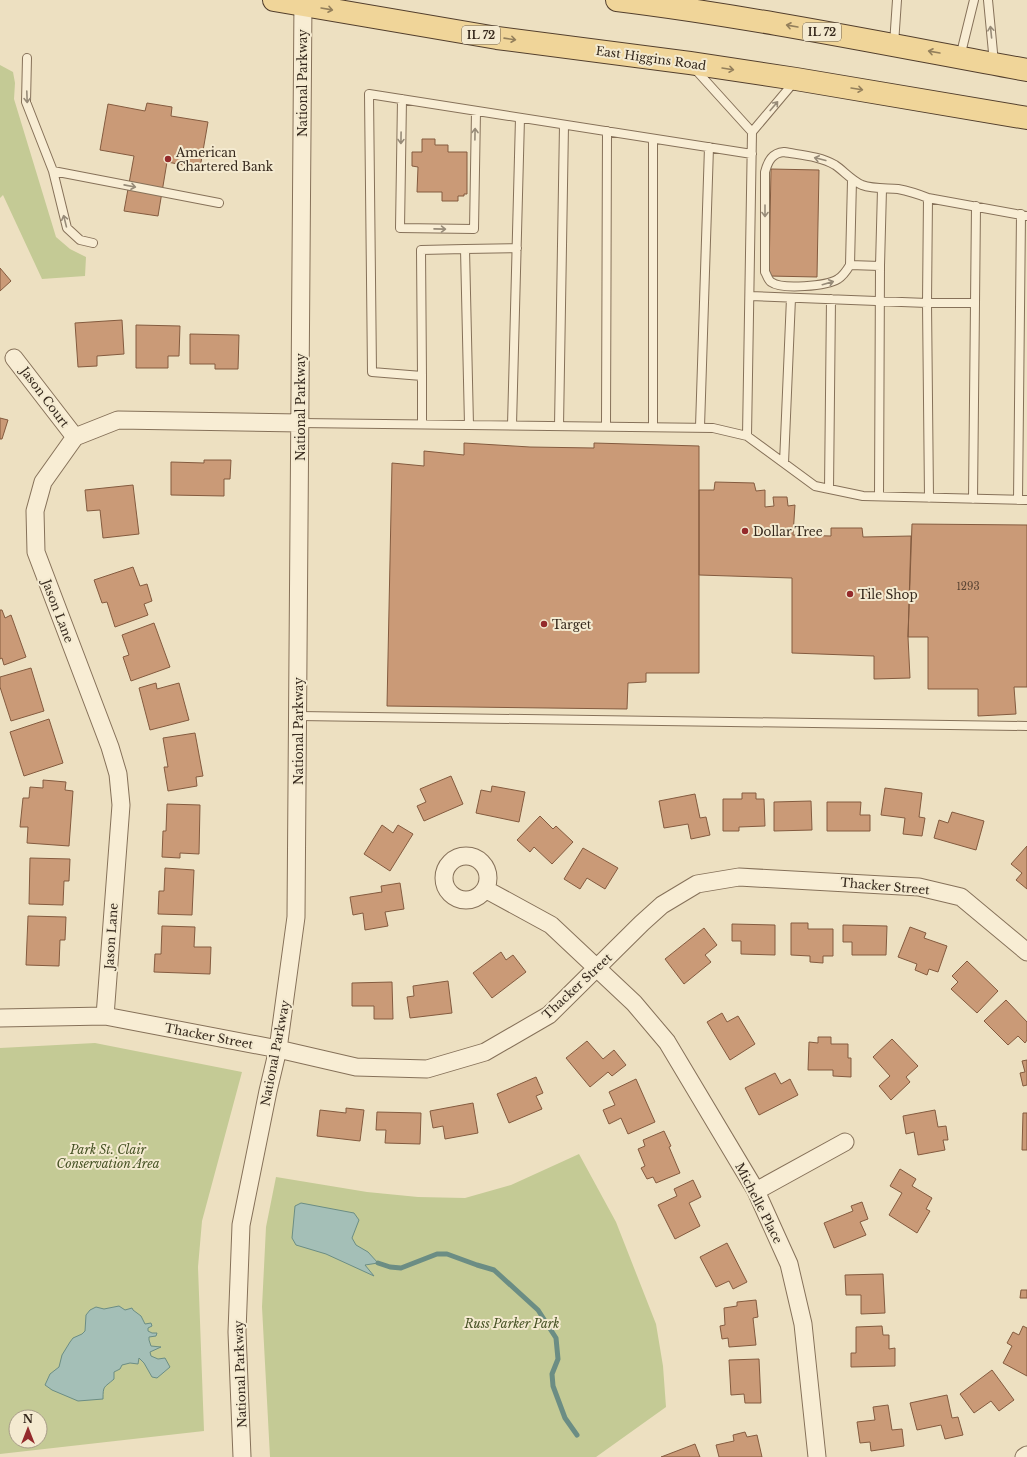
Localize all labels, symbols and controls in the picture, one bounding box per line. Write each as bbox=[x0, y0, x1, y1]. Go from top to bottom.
one-way arrow bbox=[320, 5, 333, 13]
one-way arrow bbox=[786, 22, 799, 30]
road number: IL 72 bbox=[803, 23, 841, 41]
road number: IL 72 bbox=[462, 26, 500, 44]
one-way arrow bbox=[987, 26, 995, 39]
street label: National Parkway bbox=[295, 29, 310, 137]
one-way arrow bbox=[503, 36, 516, 43]
street label: East Higgins Road bbox=[595, 43, 707, 73]
one-way arrow bbox=[928, 47, 941, 55]
one-way arrow bbox=[721, 65, 734, 73]
one-way arrow bbox=[850, 86, 863, 94]
one-way arrow bbox=[23, 90, 30, 103]
one-way arrow bbox=[769, 100, 778, 111]
one-way arrow bbox=[472, 128, 479, 141]
one-way arrow bbox=[398, 131, 405, 144]
place label: American Chartered Bank bbox=[175, 145, 274, 174]
marker: American Chartered Bank bbox=[163, 154, 173, 164]
one-way arrow bbox=[814, 155, 827, 162]
one-way arrow bbox=[123, 182, 136, 190]
one-way arrow bbox=[761, 204, 769, 217]
one-way arrow bbox=[61, 215, 68, 228]
one-way arrow bbox=[433, 225, 446, 233]
one-way arrow bbox=[821, 279, 834, 286]
street label: National Parkway bbox=[293, 353, 308, 461]
street label: Jason Court bbox=[16, 362, 73, 431]
place label: Dollar Tree bbox=[753, 524, 823, 539]
marker: Dollar Tree bbox=[740, 526, 750, 536]
street label: Jason Lane bbox=[38, 575, 77, 645]
house number: 1293 bbox=[956, 580, 980, 593]
place label: Tile Shop bbox=[858, 587, 918, 602]
marker: Tile Shop bbox=[845, 589, 855, 599]
place label: Target bbox=[552, 617, 592, 632]
marker: Target bbox=[539, 619, 549, 629]
street label: National Parkway bbox=[291, 677, 306, 785]
street label: Thacker Street bbox=[840, 875, 931, 897]
street label: Jason Lane bbox=[101, 902, 121, 972]
street label: Thacker Street bbox=[539, 950, 615, 1022]
street label: National Parkway bbox=[257, 998, 293, 1107]
street label: Thacker Street bbox=[164, 1020, 255, 1052]
park label: Park St. Clair Conservation Area bbox=[57, 1142, 160, 1171]
street label: Michelle Place bbox=[732, 1160, 786, 1246]
park label: Russ Parker Park bbox=[464, 1316, 559, 1331]
street label: National Parkway bbox=[231, 1320, 249, 1428]
north arrow bbox=[8, 1409, 48, 1449]
text: N bbox=[23, 1412, 34, 1426]

